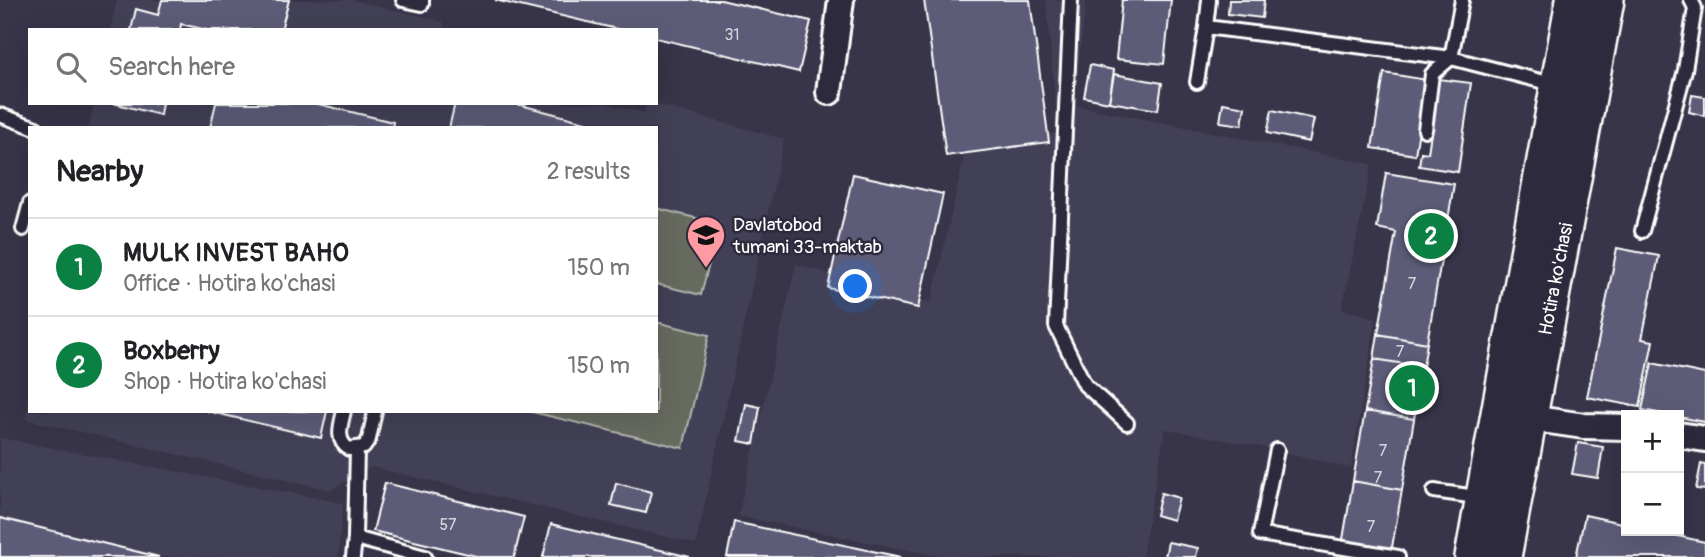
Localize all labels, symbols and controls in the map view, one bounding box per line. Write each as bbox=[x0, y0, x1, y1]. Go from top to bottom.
house number: 31 bbox=[724, 25, 740, 45]
search box bbox=[28, 28, 658, 105]
icon: search bbox=[52, 48, 90, 86]
text: Search here bbox=[108, 51, 235, 83]
text: Nearby bbox=[56, 153, 143, 190]
text: 2 results bbox=[547, 157, 630, 186]
pin: 2 bbox=[1408, 210, 1454, 262]
place label: Davlatobod tumani 33-maktab bbox=[732, 213, 882, 259]
school or university icon: Davlatobod tumani 33-maktab bbox=[685, 214, 727, 269]
street label: Hotira ko'chasi bbox=[1533, 221, 1579, 338]
text: MULK INVEST BAHO bbox=[123, 237, 349, 269]
text: 1 bbox=[75, 253, 84, 282]
text: 150 m bbox=[567, 253, 630, 282]
text: Office · Hotira ko'chasi bbox=[123, 269, 335, 298]
your location bbox=[838, 269, 872, 303]
house number: 7 bbox=[1408, 274, 1417, 294]
text: Boxberry bbox=[123, 335, 220, 367]
house number: 7 bbox=[1396, 342, 1405, 362]
text: 2 bbox=[73, 351, 85, 380]
text: 150 m bbox=[567, 351, 630, 380]
pin: 1 bbox=[1389, 362, 1435, 414]
text: Shop · Hotira ko'chasi bbox=[123, 367, 326, 396]
map controls bbox=[1621, 410, 1684, 536]
button: + bbox=[1621, 410, 1684, 473]
house number: 7 bbox=[1379, 441, 1388, 461]
house number: 7 bbox=[1374, 468, 1383, 488]
button: − bbox=[1621, 473, 1684, 536]
house number: 57 bbox=[439, 515, 457, 535]
house number: 7 bbox=[1367, 517, 1376, 537]

